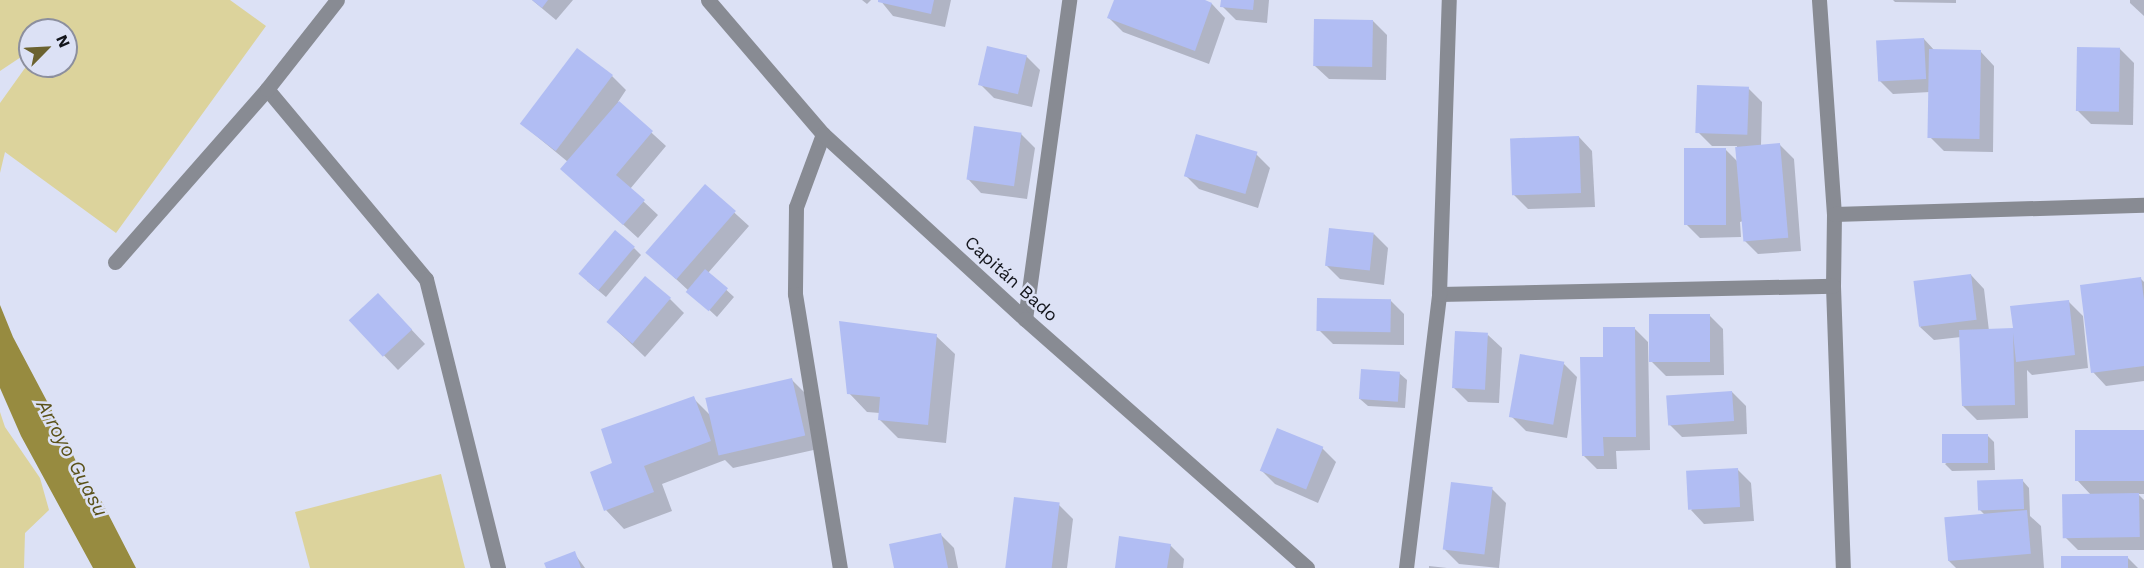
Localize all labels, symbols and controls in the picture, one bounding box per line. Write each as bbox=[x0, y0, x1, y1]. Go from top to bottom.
north arrow bbox=[18, 18, 78, 78]
text: N bbox=[52, 32, 74, 51]
street label: Capitán Bado bbox=[960, 232, 1062, 326]
water label: Arroyo Guasu bbox=[31, 395, 113, 521]

